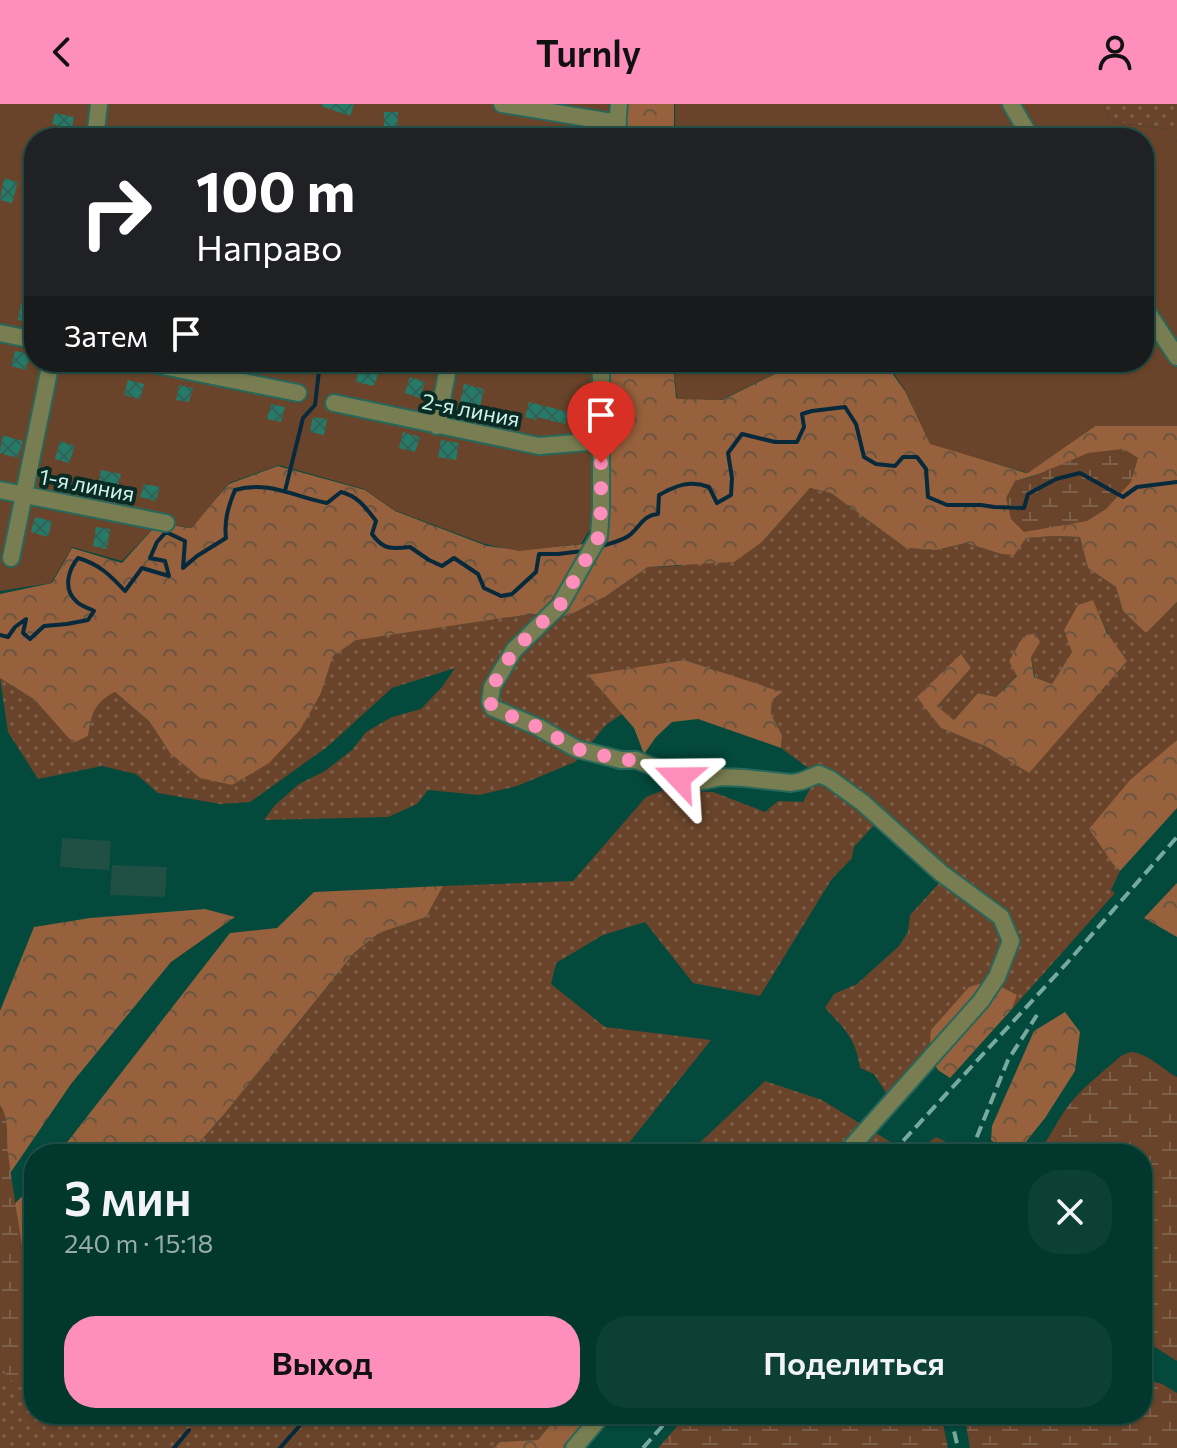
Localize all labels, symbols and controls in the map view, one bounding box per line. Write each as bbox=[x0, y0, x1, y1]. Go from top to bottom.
icon: back bbox=[40, 30, 84, 74]
text: Turnly bbox=[536, 30, 641, 74]
icon: person bbox=[1093, 30, 1137, 74]
text: 100 m bbox=[196, 155, 355, 224]
icon: right bbox=[64, 160, 168, 264]
text: Направо bbox=[196, 224, 342, 268]
icon: arrive bbox=[164, 312, 208, 356]
text: Затем bbox=[64, 316, 148, 353]
pin bbox=[567, 381, 635, 463]
street label: 2-я линия bbox=[420, 387, 522, 432]
icon: arrive bbox=[579, 393, 623, 437]
street label: 1-я линия bbox=[37, 462, 137, 507]
position arrow bbox=[637, 736, 721, 820]
text: 3 мин bbox=[64, 1167, 192, 1226]
button: close bbox=[1028, 1170, 1112, 1254]
text: 240 m · 15:18 bbox=[64, 1227, 213, 1258]
button: Выход bbox=[64, 1316, 580, 1408]
button: Поделиться bbox=[596, 1316, 1112, 1408]

